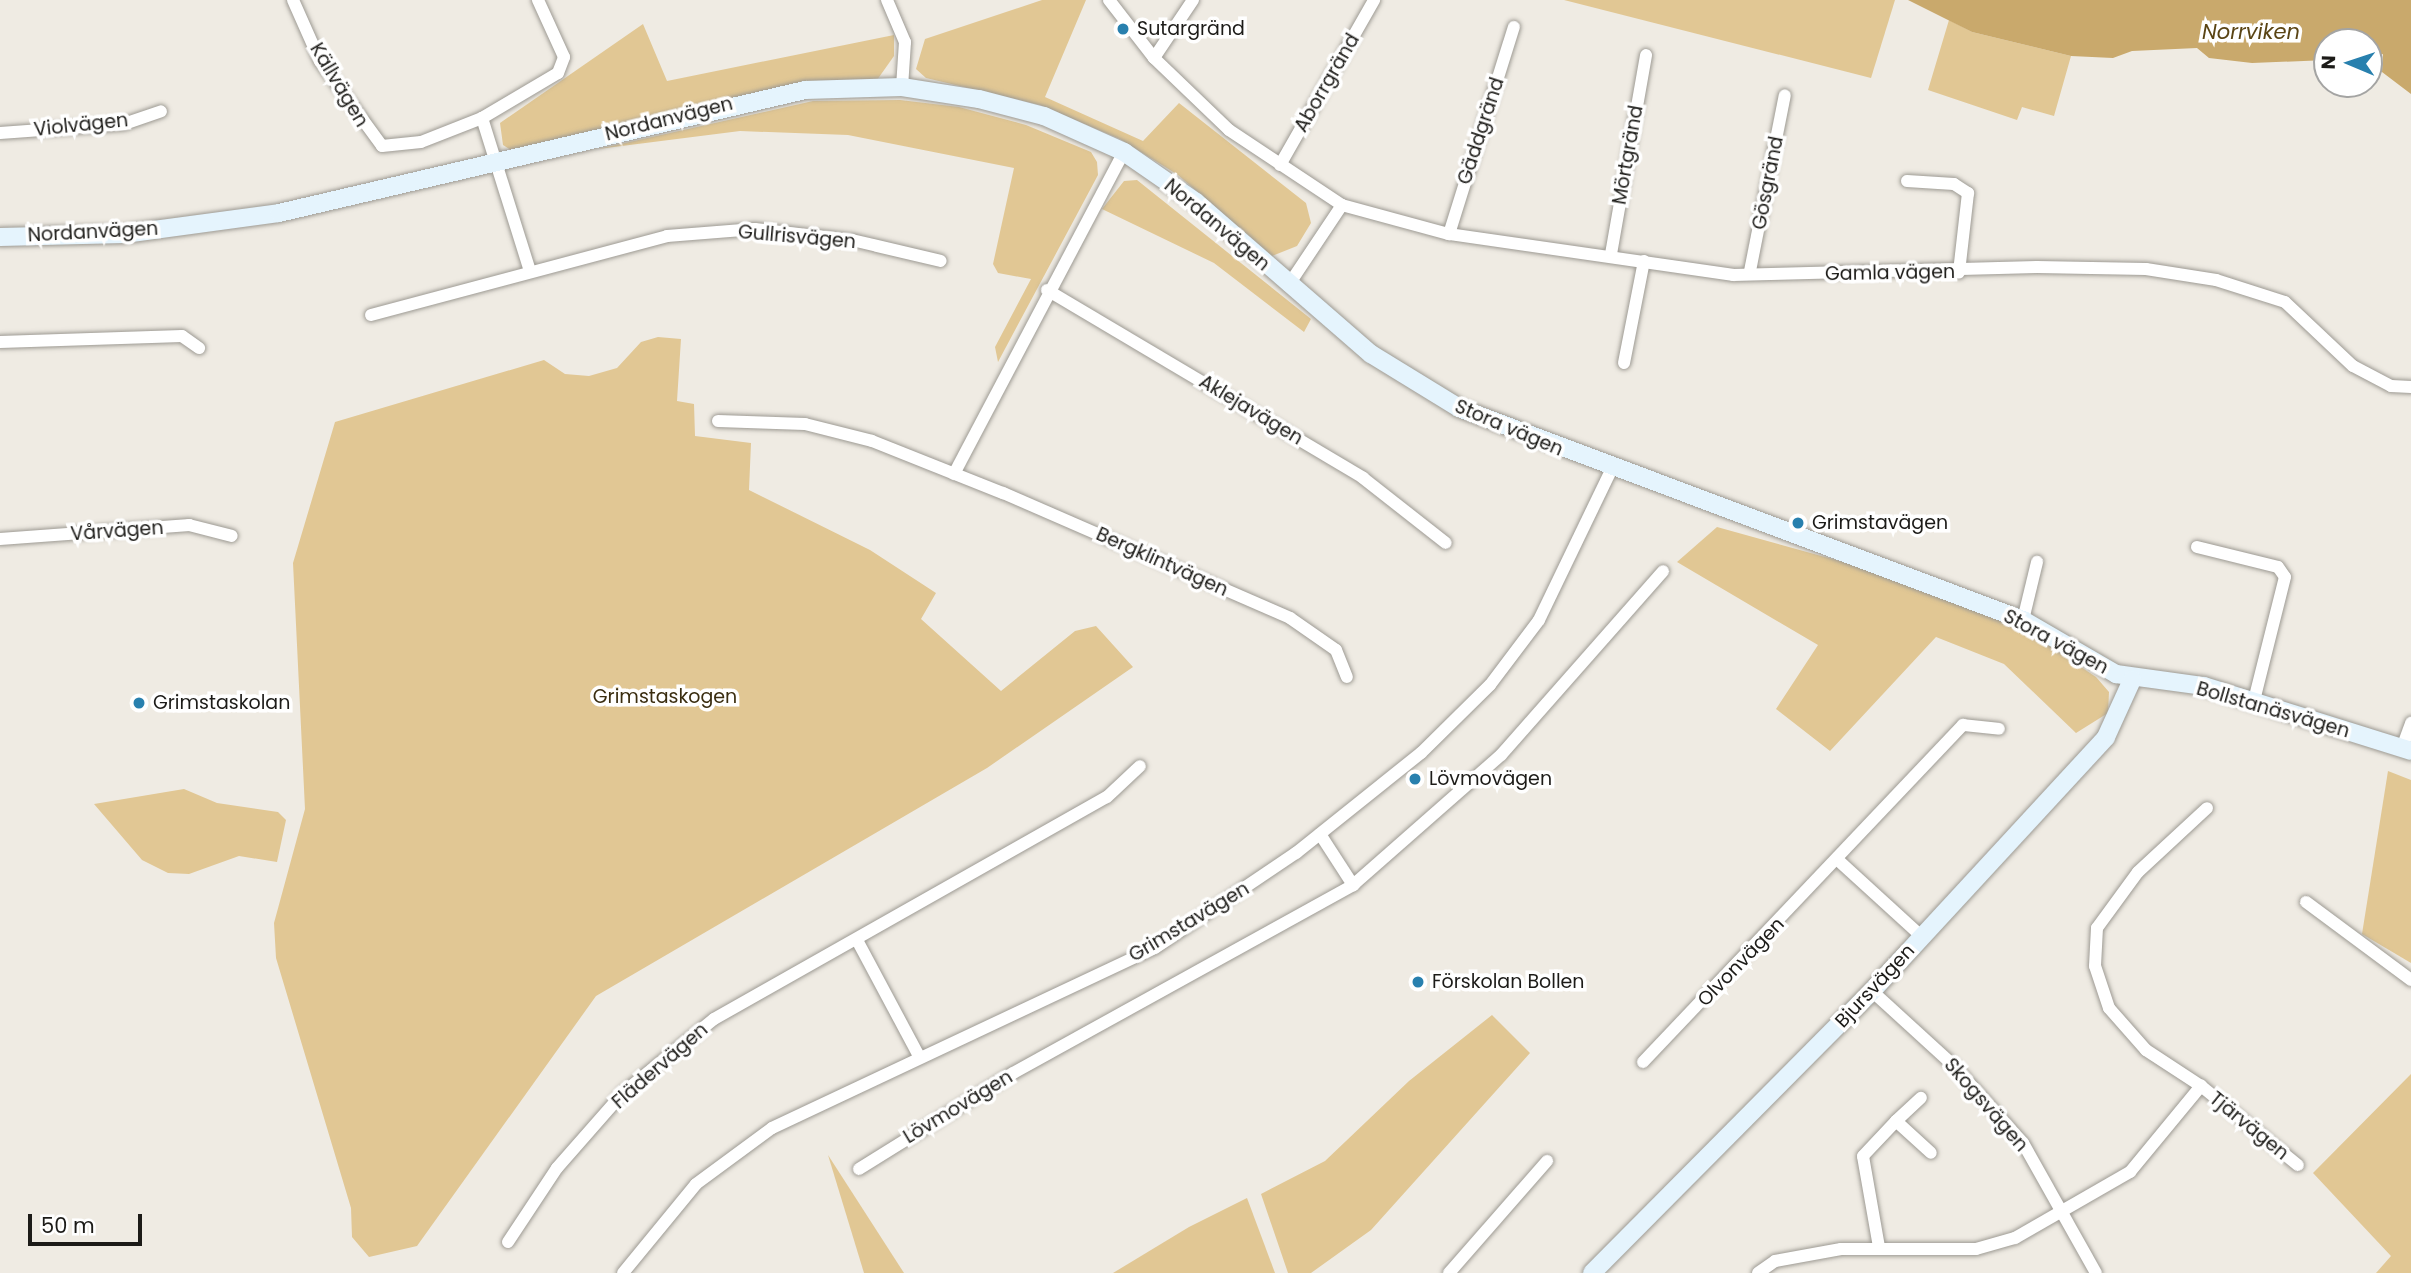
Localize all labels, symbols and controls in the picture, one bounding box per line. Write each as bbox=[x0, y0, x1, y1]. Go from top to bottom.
place label: Sutargränd bbox=[1137, 18, 1245, 40]
water label: Norrviken bbox=[2202, 19, 2300, 45]
marker: Sutargränd bbox=[1115, 21, 1131, 37]
north arrow bbox=[2313, 28, 2383, 98]
street label: Aborrgränd bbox=[1290, 30, 1364, 136]
street label: Källvägen bbox=[305, 39, 373, 131]
text: N bbox=[2315, 55, 2342, 70]
street label: Gäddgränd bbox=[1453, 75, 1509, 187]
street label: Nordanvägen bbox=[603, 92, 735, 146]
street label: Mörtgränd bbox=[1608, 104, 1648, 206]
street label: Violvägen bbox=[33, 109, 129, 141]
street label: Gösgränd bbox=[1748, 134, 1788, 232]
street label: Nordanvägen bbox=[1160, 174, 1274, 276]
street label: Nordanvägen bbox=[27, 217, 159, 247]
street label: Gullrisvägen bbox=[737, 220, 857, 254]
street label: Gamla vägen bbox=[1825, 260, 1955, 286]
street label: Aklejavägen bbox=[1195, 370, 1307, 450]
street label: Stora vägen bbox=[1451, 395, 1567, 461]
place label: Grimstavägen bbox=[1812, 512, 1948, 534]
marker: Grimstavägen bbox=[1790, 515, 1806, 531]
street label: Vårvägen bbox=[70, 516, 164, 546]
street label: Bergklintvägen bbox=[1093, 523, 1231, 601]
street label: Stora vägen bbox=[2000, 605, 2112, 679]
street label: Bollstanäsvägen bbox=[2194, 677, 2352, 743]
park label: Grimstaskogen bbox=[593, 686, 737, 708]
place label: Grimstaskolan bbox=[153, 692, 290, 714]
marker: Grimstaskolan bbox=[131, 695, 147, 711]
place label: Lövmovägen bbox=[1429, 768, 1552, 790]
marker: Lövmovägen bbox=[1407, 771, 1423, 787]
street label: Grimstavägen bbox=[1125, 877, 1253, 967]
street label: Olvonvägen bbox=[1693, 913, 1789, 1011]
street label: Bjursvägen bbox=[1831, 940, 1919, 1032]
place label: Förskolan Bollen bbox=[1432, 971, 1585, 993]
marker: Förskolan Bollen bbox=[1410, 974, 1426, 990]
street label: Flädervägen bbox=[608, 1018, 712, 1114]
street label: Skogsvägen bbox=[1939, 1054, 2033, 1156]
street label: Lövmovägen bbox=[899, 1066, 1017, 1148]
street label: Tjärvägen bbox=[2205, 1087, 2293, 1165]
scale bar bbox=[32, 1200, 145, 1244]
text: 50 m bbox=[41, 1211, 95, 1240]

